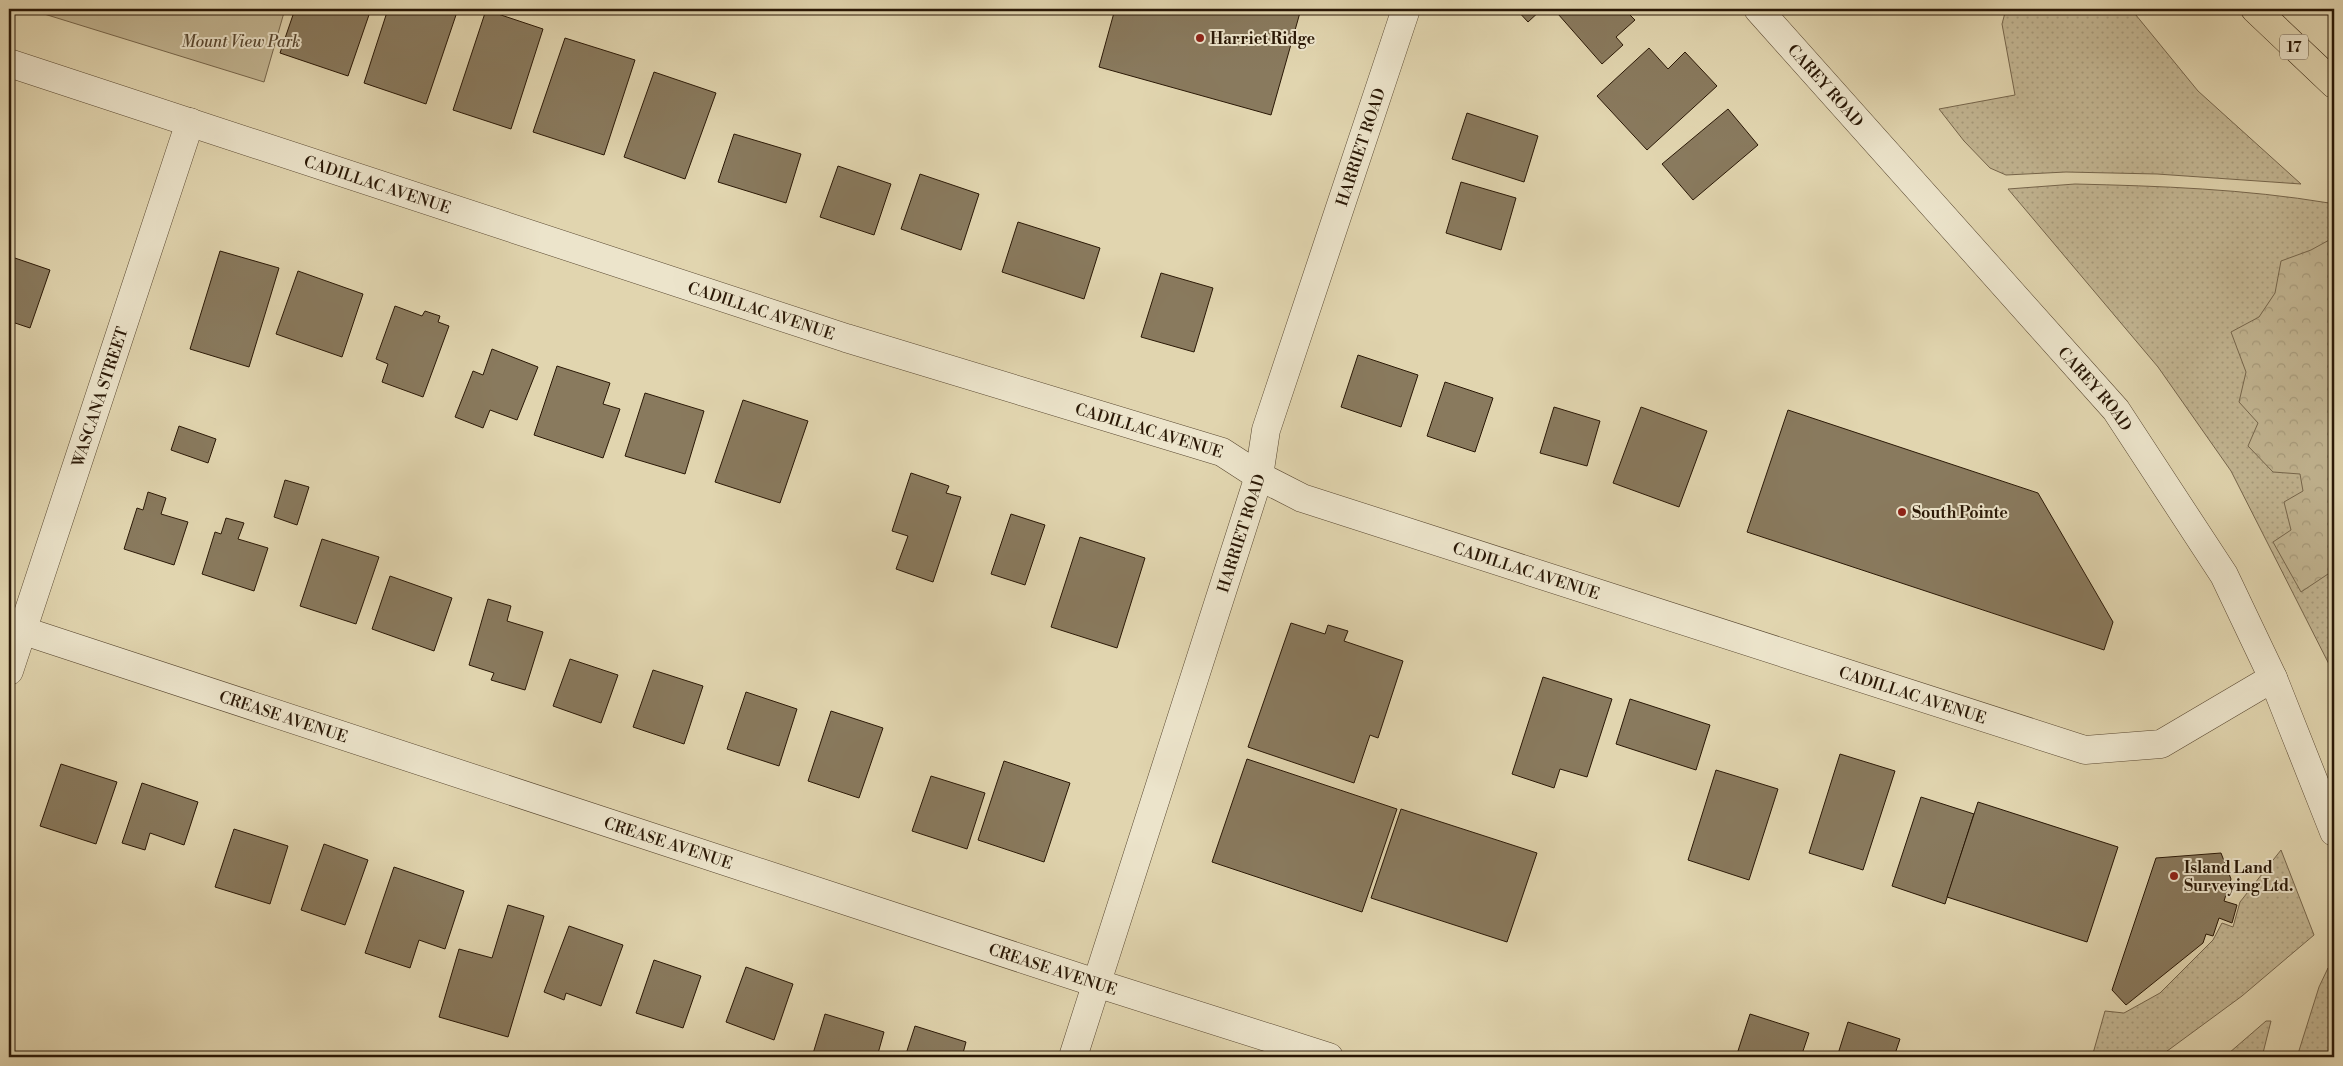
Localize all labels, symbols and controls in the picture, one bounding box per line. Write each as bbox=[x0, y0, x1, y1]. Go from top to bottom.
place label: Harriet Ridge bbox=[1210, 29, 1316, 49]
park label: Mount View Park bbox=[182, 32, 300, 52]
marker: Harriet Ridge bbox=[1194, 32, 1206, 44]
road number: 17 bbox=[2280, 34, 2308, 60]
street label: CAREY ROAD bbox=[1783, 40, 1867, 131]
street label: HARRIET ROAD bbox=[1332, 85, 1390, 209]
street label: CADILLAC AVENUE bbox=[301, 152, 453, 219]
street label: CADILLAC AVENUE bbox=[685, 278, 837, 345]
street label: WASCANA STREET bbox=[68, 324, 133, 470]
street label: CAREY ROAD bbox=[2053, 343, 2136, 435]
street label: CADILLAC AVENUE bbox=[1073, 399, 1225, 463]
street label: HARRIET ROAD bbox=[1213, 472, 1270, 595]
place label: South Pointe bbox=[1912, 503, 2008, 523]
marker: South Pointe bbox=[1896, 506, 1908, 518]
street label: CADILLAC AVENUE bbox=[1450, 538, 1602, 604]
street label: CADILLAC AVENUE bbox=[1836, 662, 1989, 729]
street label: CREASE AVENUE bbox=[216, 687, 350, 748]
street label: CREASE AVENUE bbox=[601, 813, 735, 874]
place label: Island Land Surveying Ltd. bbox=[2184, 858, 2293, 896]
marker: Island Land Surveying Ltd. bbox=[2168, 870, 2180, 882]
street label: CREASE AVENUE bbox=[986, 939, 1120, 1000]

